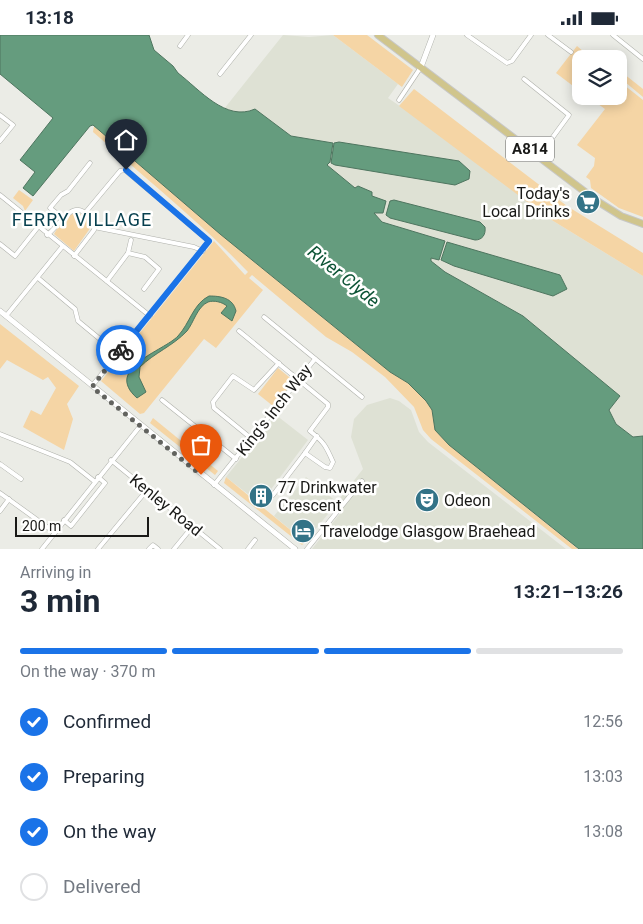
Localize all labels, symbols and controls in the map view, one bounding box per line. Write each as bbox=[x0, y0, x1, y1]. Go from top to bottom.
text: 13:18 bbox=[25, 6, 74, 29]
map controls bbox=[572, 50, 627, 105]
button: layers bbox=[572, 50, 627, 105]
pin bbox=[105, 119, 147, 170]
icon: home bbox=[112, 126, 140, 154]
road number: A814 bbox=[506, 137, 554, 161]
place label: Today's Local Drinks bbox=[482, 184, 570, 221]
supermarket icon: Today's Local Drinks bbox=[575, 189, 601, 215]
district label: FERRY VILLAGE bbox=[12, 209, 152, 230]
water label: River Clyde bbox=[304, 241, 384, 311]
courier bbox=[96, 325, 146, 375]
icon: bike bbox=[107, 336, 135, 364]
street label: King's Inch Way bbox=[232, 360, 316, 459]
pin bbox=[180, 424, 222, 475]
icon: bag bbox=[187, 431, 215, 459]
street label: Kenley Road bbox=[126, 470, 206, 540]
place label: 77 Drinkwater Crescent bbox=[278, 478, 377, 515]
building icon: 77 Drinkwater Crescent bbox=[248, 483, 274, 509]
theatre icon: Odeon bbox=[414, 487, 440, 513]
place label: Odeon bbox=[444, 491, 490, 510]
scale bar bbox=[15, 514, 149, 537]
text: 200 m bbox=[22, 518, 61, 534]
hotel icon: Travelodge Glasgow Braehead bbox=[290, 518, 316, 544]
place label: Travelodge Glasgow Braehead bbox=[320, 522, 535, 541]
text: Arriving in bbox=[20, 563, 91, 582]
text: 13:21–13:26 bbox=[513, 580, 623, 603]
text: 3 min bbox=[20, 582, 100, 620]
text: On the way · 370 m bbox=[20, 662, 156, 681]
icon: check bbox=[20, 708, 48, 736]
text: Confirmed bbox=[63, 710, 151, 733]
text: 12:56 bbox=[583, 712, 623, 731]
icon: check bbox=[20, 763, 48, 791]
text: Preparing bbox=[63, 765, 145, 788]
text: 13:03 bbox=[583, 767, 623, 786]
icon: check bbox=[20, 818, 48, 846]
text: On the way bbox=[63, 820, 156, 843]
text: 13:08 bbox=[583, 822, 623, 841]
text: Delivered bbox=[63, 875, 141, 898]

